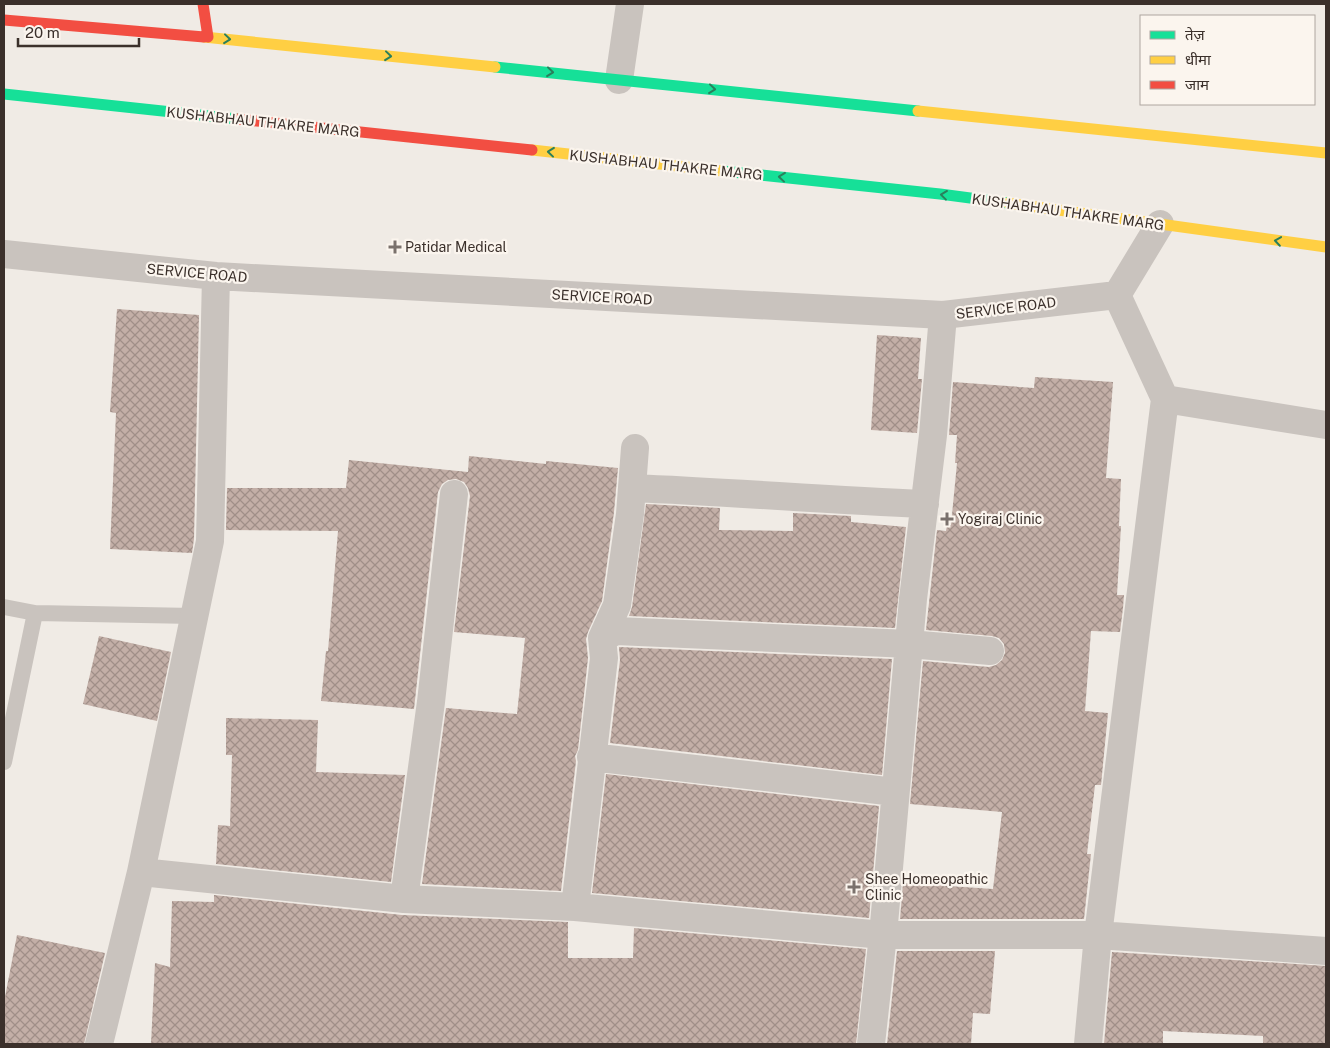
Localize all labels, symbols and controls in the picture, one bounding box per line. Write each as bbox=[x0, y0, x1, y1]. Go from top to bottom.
scale bar bbox=[18, 15, 139, 47]
legend bbox=[1140, 15, 1315, 105]
text: 20 m bbox=[25, 24, 60, 41]
text: तेज़ bbox=[1185, 26, 1206, 43]
one-way arrow bbox=[223, 33, 231, 44]
one-way arrow bbox=[385, 50, 393, 61]
text: धीमा bbox=[1185, 51, 1212, 68]
one-way arrow bbox=[546, 67, 554, 78]
text: जाम bbox=[1185, 76, 1210, 93]
one-way arrow bbox=[708, 83, 716, 94]
street label: KUSHABHAU THAKRE MARG bbox=[166, 104, 360, 140]
one-way arrow bbox=[547, 147, 555, 158]
street label: KUSHABHAU THAKRE MARG bbox=[569, 147, 763, 183]
one-way arrow bbox=[778, 172, 786, 183]
one-way arrow bbox=[939, 190, 947, 201]
street label: KUSHABHAU THAKRE MARG bbox=[971, 191, 1165, 233]
one-way arrow bbox=[1274, 236, 1282, 246]
place label: Patidar Medical bbox=[405, 239, 507, 255]
marker: Patidar Medical bbox=[389, 241, 401, 253]
street label: SERVICE ROAD bbox=[146, 261, 248, 285]
street label: SERVICE ROAD bbox=[551, 286, 653, 308]
street label: SERVICE ROAD bbox=[955, 294, 1057, 322]
place label: Yogiraj Clinic bbox=[958, 511, 1042, 527]
marker: Yogiraj Clinic bbox=[940, 512, 954, 526]
place label: Shee Homeopathic Clinic bbox=[865, 871, 988, 903]
marker: Shee Homeopathic Clinic bbox=[847, 880, 861, 894]

